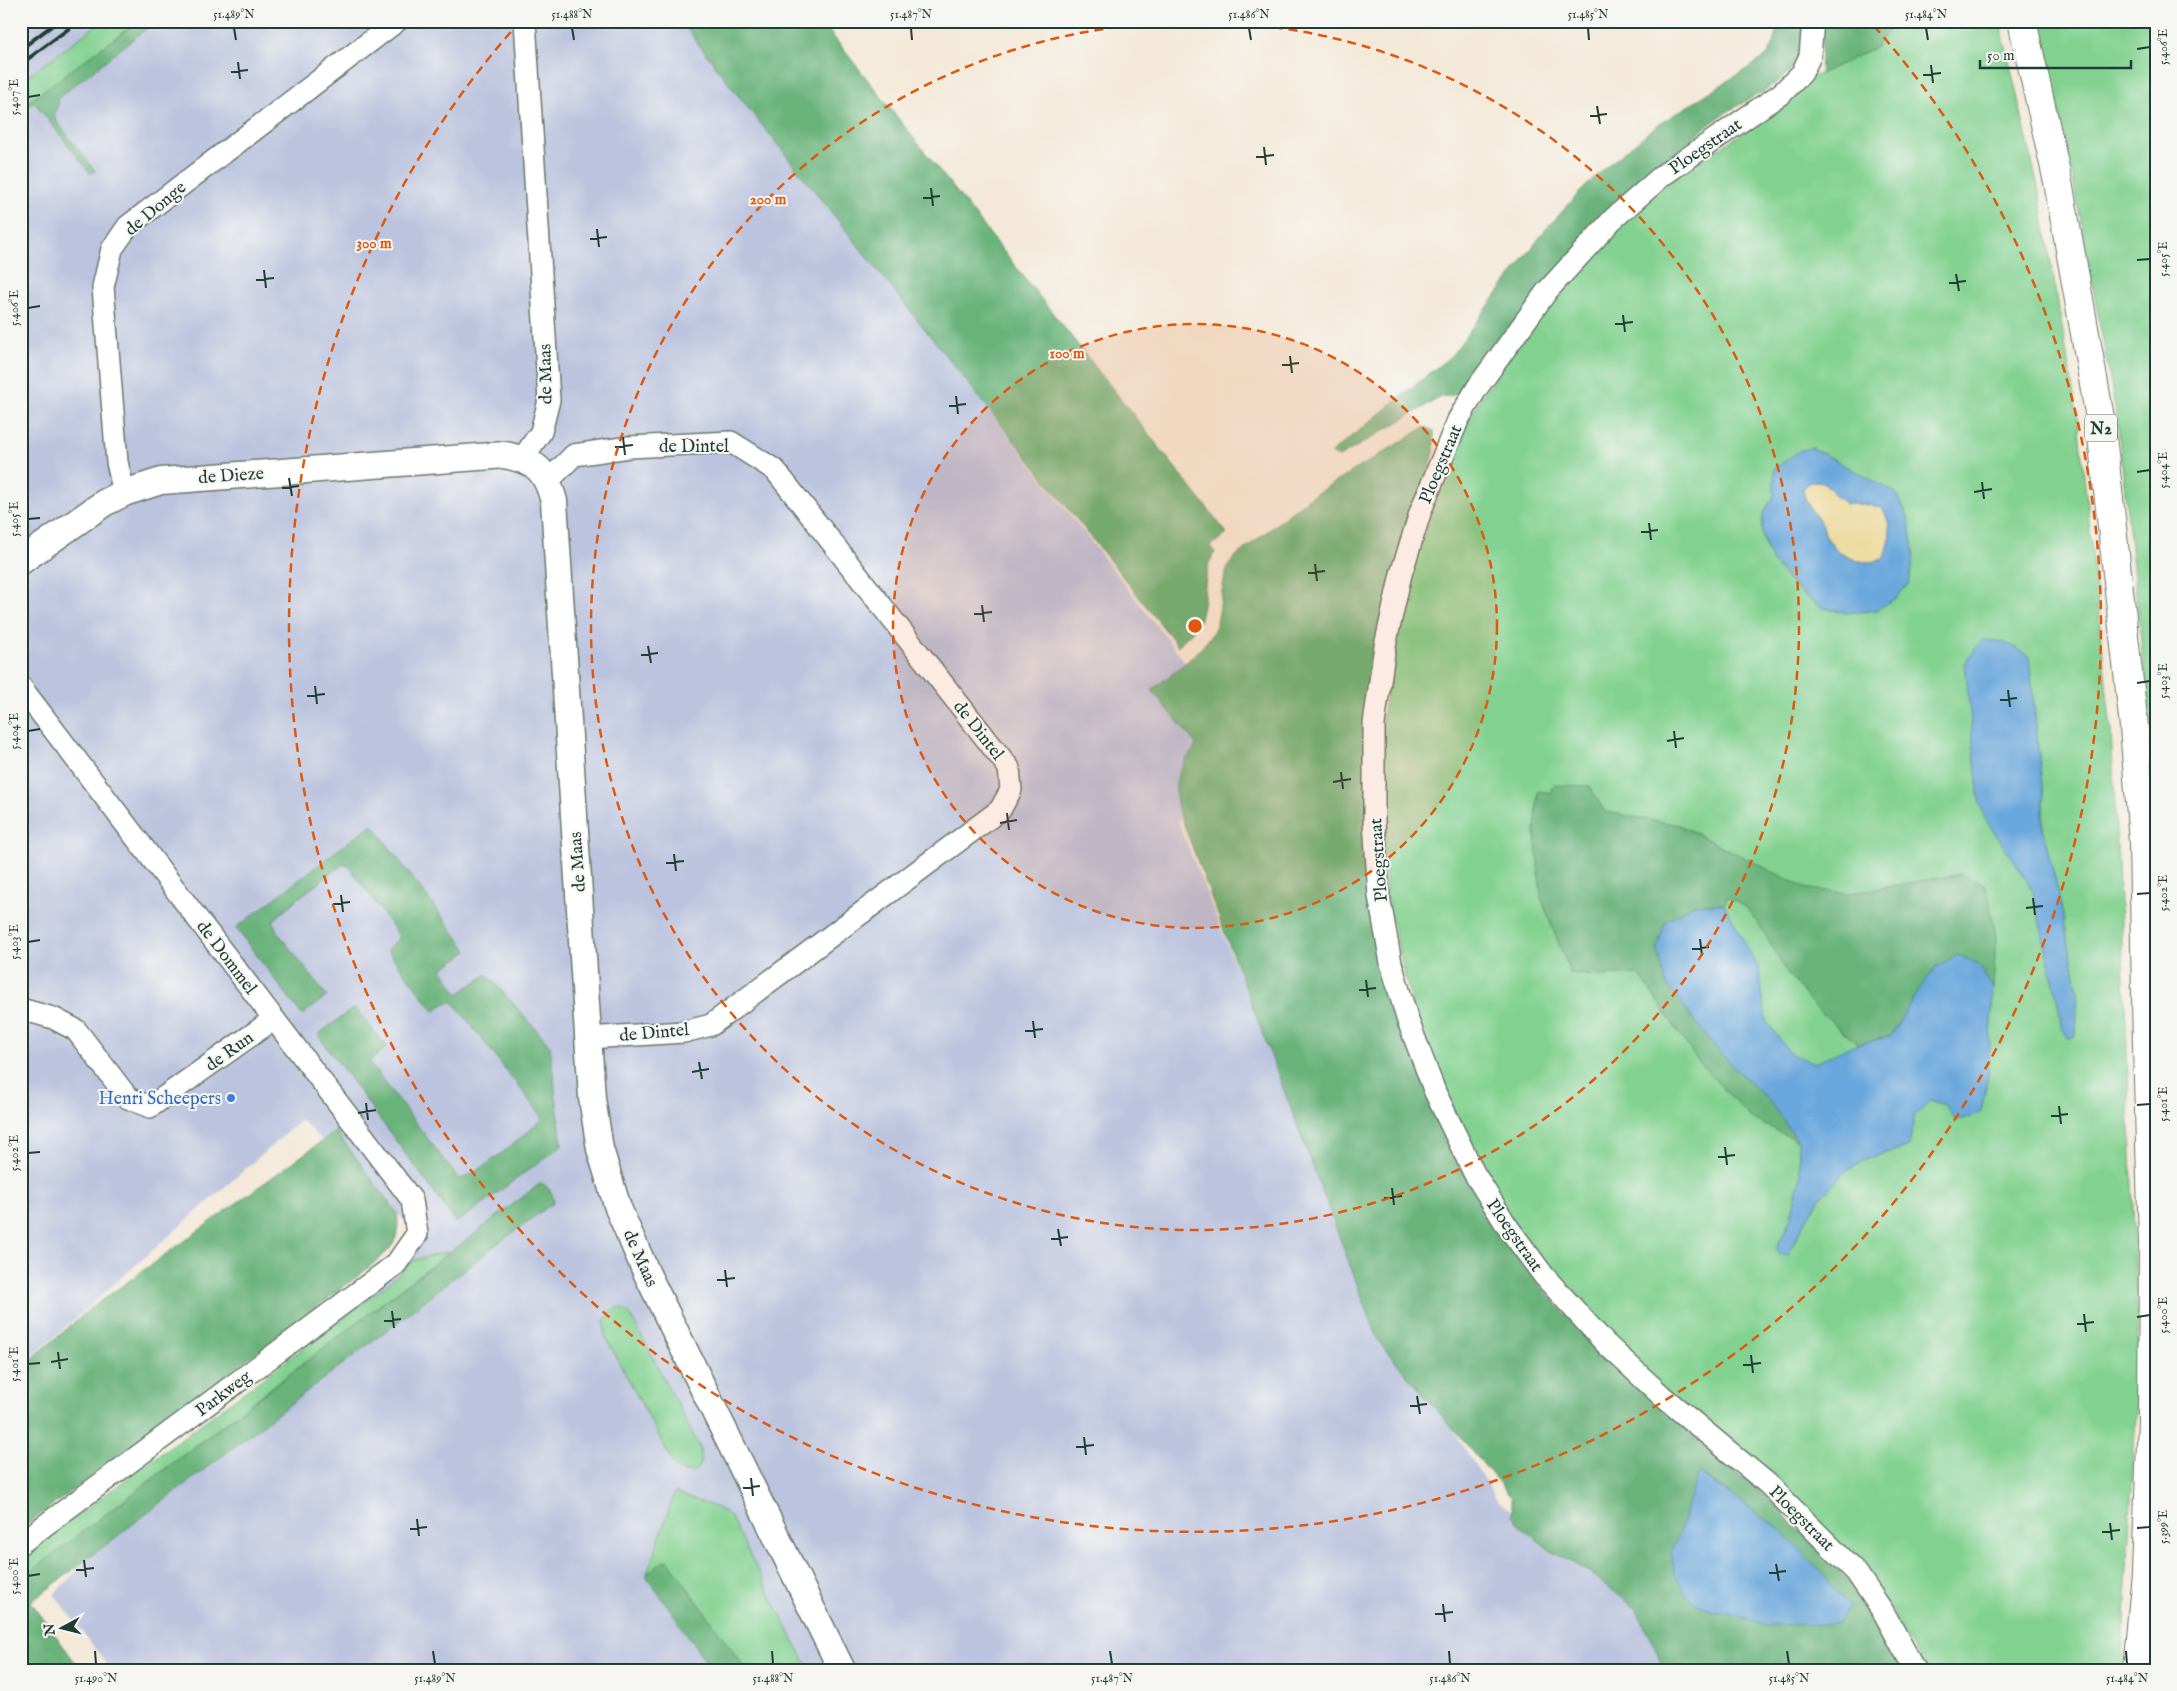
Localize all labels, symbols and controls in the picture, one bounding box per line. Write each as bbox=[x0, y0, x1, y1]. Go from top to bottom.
text: 51.489°N bbox=[213, 7, 255, 22]
text: 51.488°N bbox=[552, 7, 593, 22]
text: 51.487°N bbox=[890, 7, 933, 22]
text: 51.486°N bbox=[1228, 7, 1270, 22]
text: 51.485°N bbox=[1568, 7, 1609, 22]
text: 51.484°N bbox=[1905, 7, 1948, 22]
text: 5.406°E bbox=[2156, 29, 2171, 65]
scale bar bbox=[1980, 38, 2131, 70]
text: 50 m bbox=[1987, 46, 2015, 65]
text: 5.407°E bbox=[7, 79, 22, 115]
street label: Ploegstraat bbox=[1665, 114, 1747, 181]
street label: de Donge bbox=[120, 177, 192, 242]
text: 200 m bbox=[750, 190, 787, 209]
text: 300 m bbox=[356, 234, 392, 253]
text: 5.405°E bbox=[2156, 241, 2171, 277]
text: 5.406°E bbox=[7, 290, 22, 326]
street label: de Maas bbox=[534, 343, 559, 404]
text: 100 m bbox=[1049, 344, 1085, 363]
road number: N2 bbox=[2085, 414, 2117, 442]
street label: Ploegstraat bbox=[1414, 422, 1468, 508]
street label: de Dintel bbox=[659, 436, 729, 459]
text: 5.404°E bbox=[2156, 452, 2171, 488]
street label: de Dieze bbox=[197, 463, 265, 490]
text: 5.405°E bbox=[7, 501, 22, 537]
centre of rings bbox=[1186, 617, 1204, 635]
text: 5.403°E bbox=[2156, 663, 2171, 699]
street label: de Dintel bbox=[947, 696, 1008, 766]
text: 5.404°E bbox=[7, 713, 22, 749]
street label: Ploegstraat bbox=[1365, 817, 1394, 903]
street label: de Maas bbox=[565, 831, 592, 893]
text: 5.402°E bbox=[2156, 875, 2171, 911]
street label: de Dommel bbox=[190, 916, 261, 1000]
text: 5.403°E bbox=[7, 924, 22, 960]
street label: de Dintel bbox=[618, 1019, 690, 1048]
street label: de Run bbox=[201, 1027, 259, 1077]
text: 5.401°E bbox=[2156, 1086, 2171, 1122]
place label: Henri Scheepers bbox=[99, 1088, 221, 1111]
marker: Henri Scheepers bbox=[225, 1092, 237, 1104]
text: 5.402°E bbox=[7, 1135, 22, 1171]
street label: Ploegstraat bbox=[1480, 1195, 1547, 1277]
street label: de Maas bbox=[617, 1226, 662, 1291]
text: 5.400°E bbox=[2156, 1297, 2171, 1333]
text: 5.401°E bbox=[7, 1346, 22, 1382]
street label: Parkweg bbox=[191, 1366, 257, 1423]
street label: Ploegstraat bbox=[1763, 1481, 1839, 1557]
text: 5.399°E bbox=[2156, 1510, 2171, 1544]
text: 5.400°E bbox=[7, 1558, 22, 1594]
north arrow bbox=[38, 1604, 88, 1654]
text: N bbox=[40, 1622, 60, 1638]
text: 51.490°N bbox=[75, 1671, 118, 1686]
text: 51.489°N bbox=[414, 1671, 456, 1686]
text: 51.488°N bbox=[753, 1671, 794, 1686]
text: 51.487°N bbox=[1091, 1671, 1134, 1686]
text: 51.486°N bbox=[1429, 1671, 1471, 1686]
text: 51.485°N bbox=[1769, 1671, 1810, 1686]
text: 51.484°N bbox=[2106, 1671, 2149, 1686]

